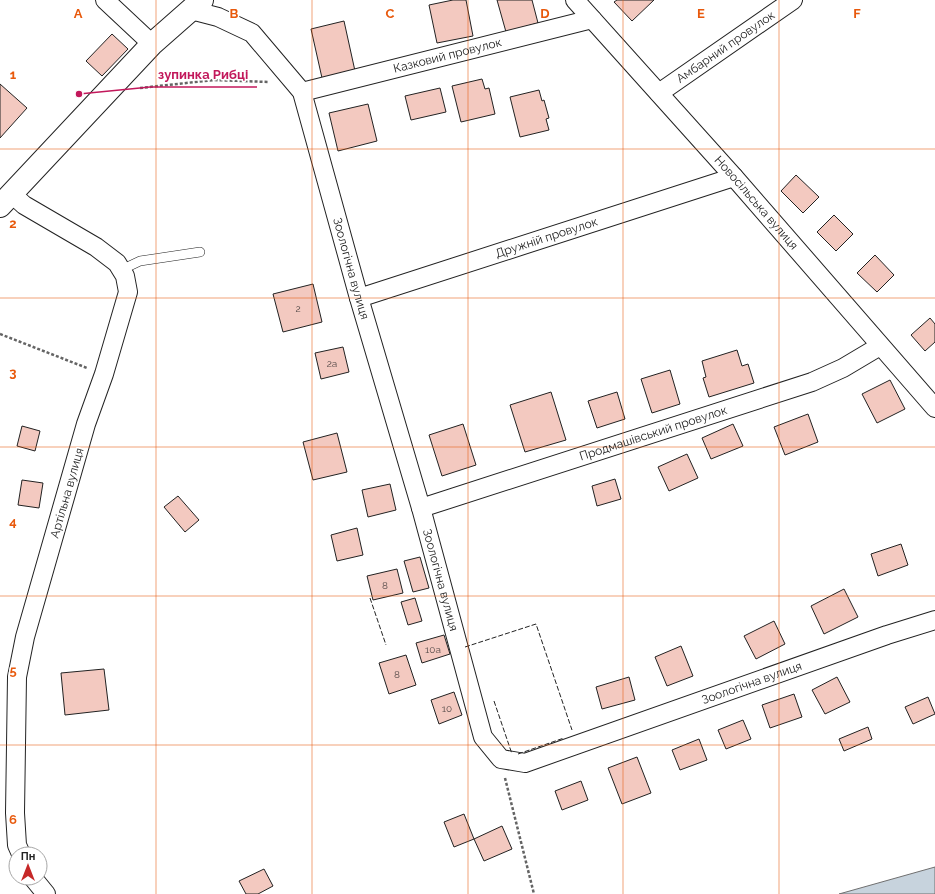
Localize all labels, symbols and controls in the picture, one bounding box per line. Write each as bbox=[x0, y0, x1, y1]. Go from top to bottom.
text: A bbox=[74, 6, 83, 21]
text: B bbox=[230, 6, 239, 21]
text: C bbox=[386, 6, 395, 21]
text: D bbox=[540, 6, 550, 21]
text: E bbox=[697, 6, 705, 21]
text: F bbox=[853, 6, 861, 21]
street label: Амбарний провулок bbox=[674, 8, 777, 86]
street label: Казковий провулок bbox=[392, 35, 503, 76]
callout: зупинка Рибці bbox=[150, 62, 257, 87]
text: 1 bbox=[10, 67, 17, 82]
text: зупинка Рибці bbox=[158, 67, 248, 82]
street label: Новосільська вулиця bbox=[712, 153, 801, 252]
street label: Дружній провулок bbox=[494, 214, 599, 261]
text: 2 bbox=[9, 216, 17, 231]
street label: Зоологічна вулиця bbox=[330, 216, 372, 321]
house number: 2 bbox=[295, 303, 301, 314]
house number: 2а bbox=[327, 358, 337, 369]
text: 3 bbox=[9, 365, 17, 380]
street label: Продмашівський провулок bbox=[578, 403, 729, 463]
street label: Артільна вулиця bbox=[47, 446, 87, 540]
text: 4 bbox=[9, 514, 17, 529]
street label: Зоологічна вулиця bbox=[420, 527, 461, 632]
house number: 8 bbox=[382, 580, 388, 591]
house number: 10а bbox=[425, 644, 441, 655]
street label: Зоологічна вулиця bbox=[700, 659, 804, 707]
text: 5 bbox=[9, 663, 17, 678]
house number: 8 bbox=[394, 669, 400, 680]
house number: 10 bbox=[442, 703, 452, 714]
text: 6 bbox=[9, 812, 17, 827]
north arrow bbox=[8, 846, 48, 886]
text: Пн bbox=[21, 850, 35, 863]

